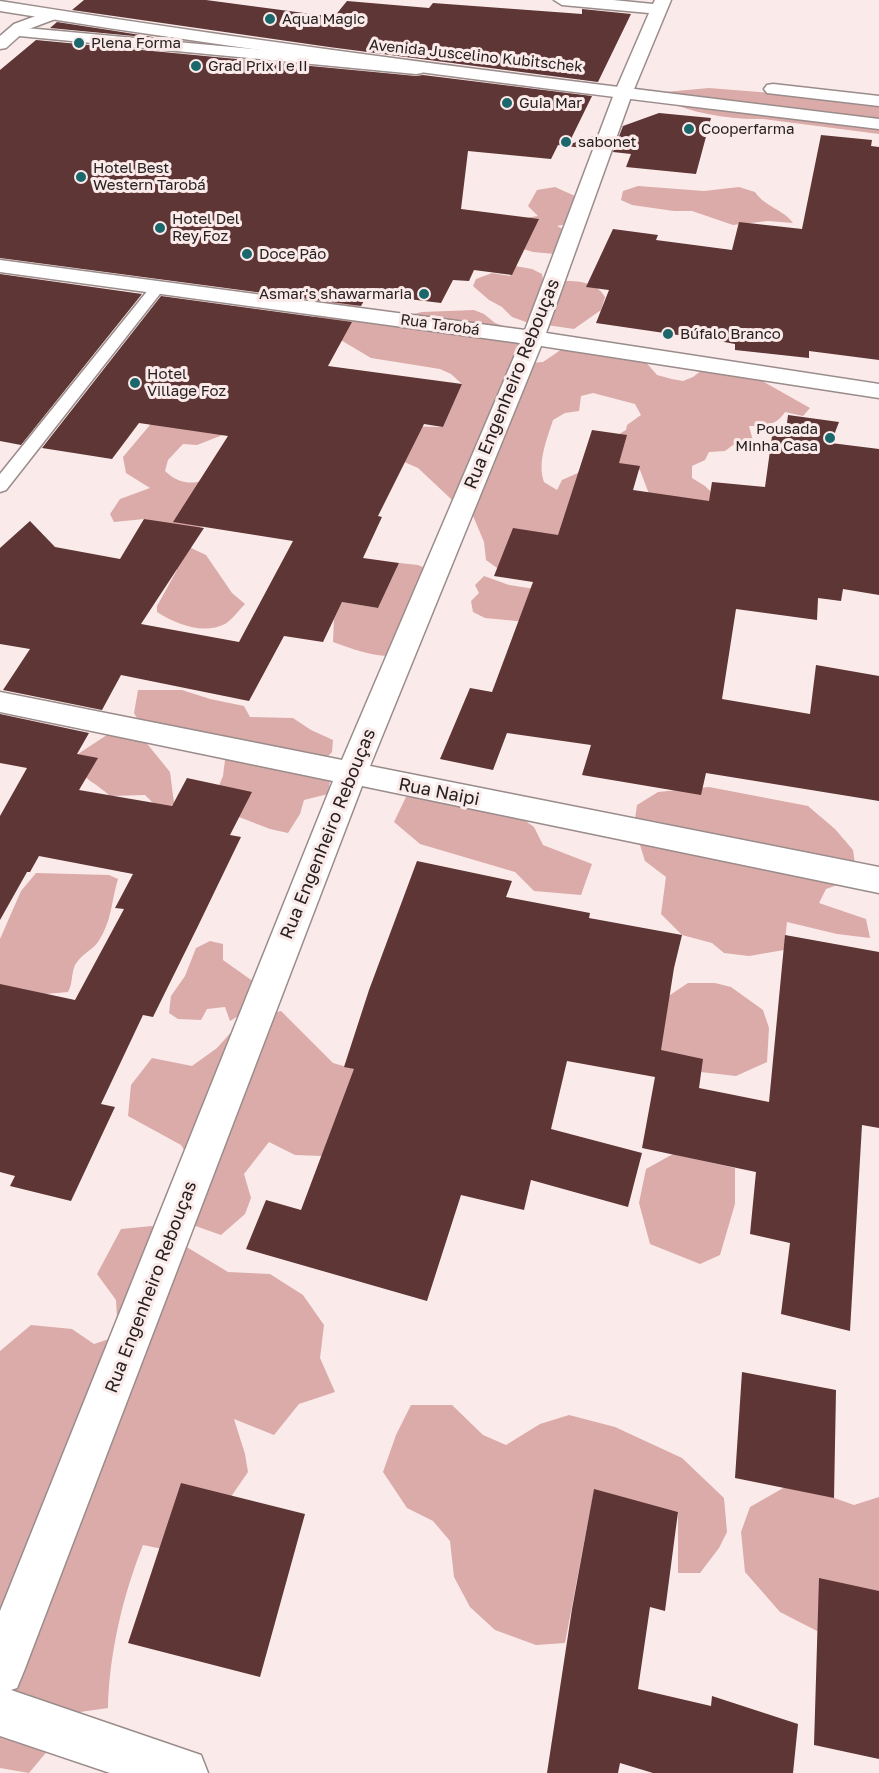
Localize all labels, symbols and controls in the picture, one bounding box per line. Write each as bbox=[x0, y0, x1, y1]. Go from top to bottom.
place label: Aqua Magic bbox=[282, 10, 365, 28]
marker: Aqua Magic bbox=[263, 12, 277, 26]
place label: Plena Forma bbox=[91, 34, 181, 52]
marker: Plena Forma bbox=[72, 36, 86, 50]
street label: Avenida Juscelino Kubitschek bbox=[368, 36, 584, 76]
place label: Grad Prix I e II bbox=[208, 57, 308, 75]
marker: Grad Prix I e II bbox=[189, 59, 203, 73]
place label: Guia Mar bbox=[519, 94, 582, 112]
marker: Guia Mar bbox=[500, 96, 514, 110]
place label: Cooperfarma bbox=[701, 120, 795, 138]
marker: Cooperfarma bbox=[682, 122, 696, 136]
place label: sabonet bbox=[578, 133, 637, 151]
marker: sabonet bbox=[559, 135, 573, 149]
place label: Hotel Best Western Tarobá bbox=[93, 159, 206, 194]
marker: Hotel Best Western Tarobá bbox=[74, 170, 88, 184]
place label: Hotel Del Rey Foz bbox=[172, 210, 240, 245]
marker: Hotel Del Rey Foz bbox=[153, 221, 167, 235]
place label: Doce Pão bbox=[259, 245, 326, 263]
marker: Doce Pão bbox=[240, 247, 254, 261]
street label: Rua Engenheiro Rebouças bbox=[460, 275, 564, 493]
place label: Asmar's shawarmaria bbox=[259, 285, 412, 303]
marker: Asmar's shawarmaria bbox=[417, 287, 431, 301]
street label: Rua Tarobá bbox=[399, 311, 481, 339]
place label: Búfalo Branco bbox=[680, 325, 781, 343]
marker: Búfalo Branco bbox=[661, 327, 675, 341]
place label: Hotel Village Foz bbox=[147, 365, 226, 400]
marker: Hotel Village Foz bbox=[128, 376, 142, 390]
place label: Pousada Minha Casa bbox=[735, 420, 818, 455]
marker: Pousada Minha Casa bbox=[823, 431, 837, 445]
street label: Rua Engenheiro Rebouças bbox=[276, 725, 380, 943]
street label: Rua Naipi bbox=[397, 774, 481, 810]
street label: Rua Engenheiro Rebouças bbox=[101, 1178, 201, 1396]

